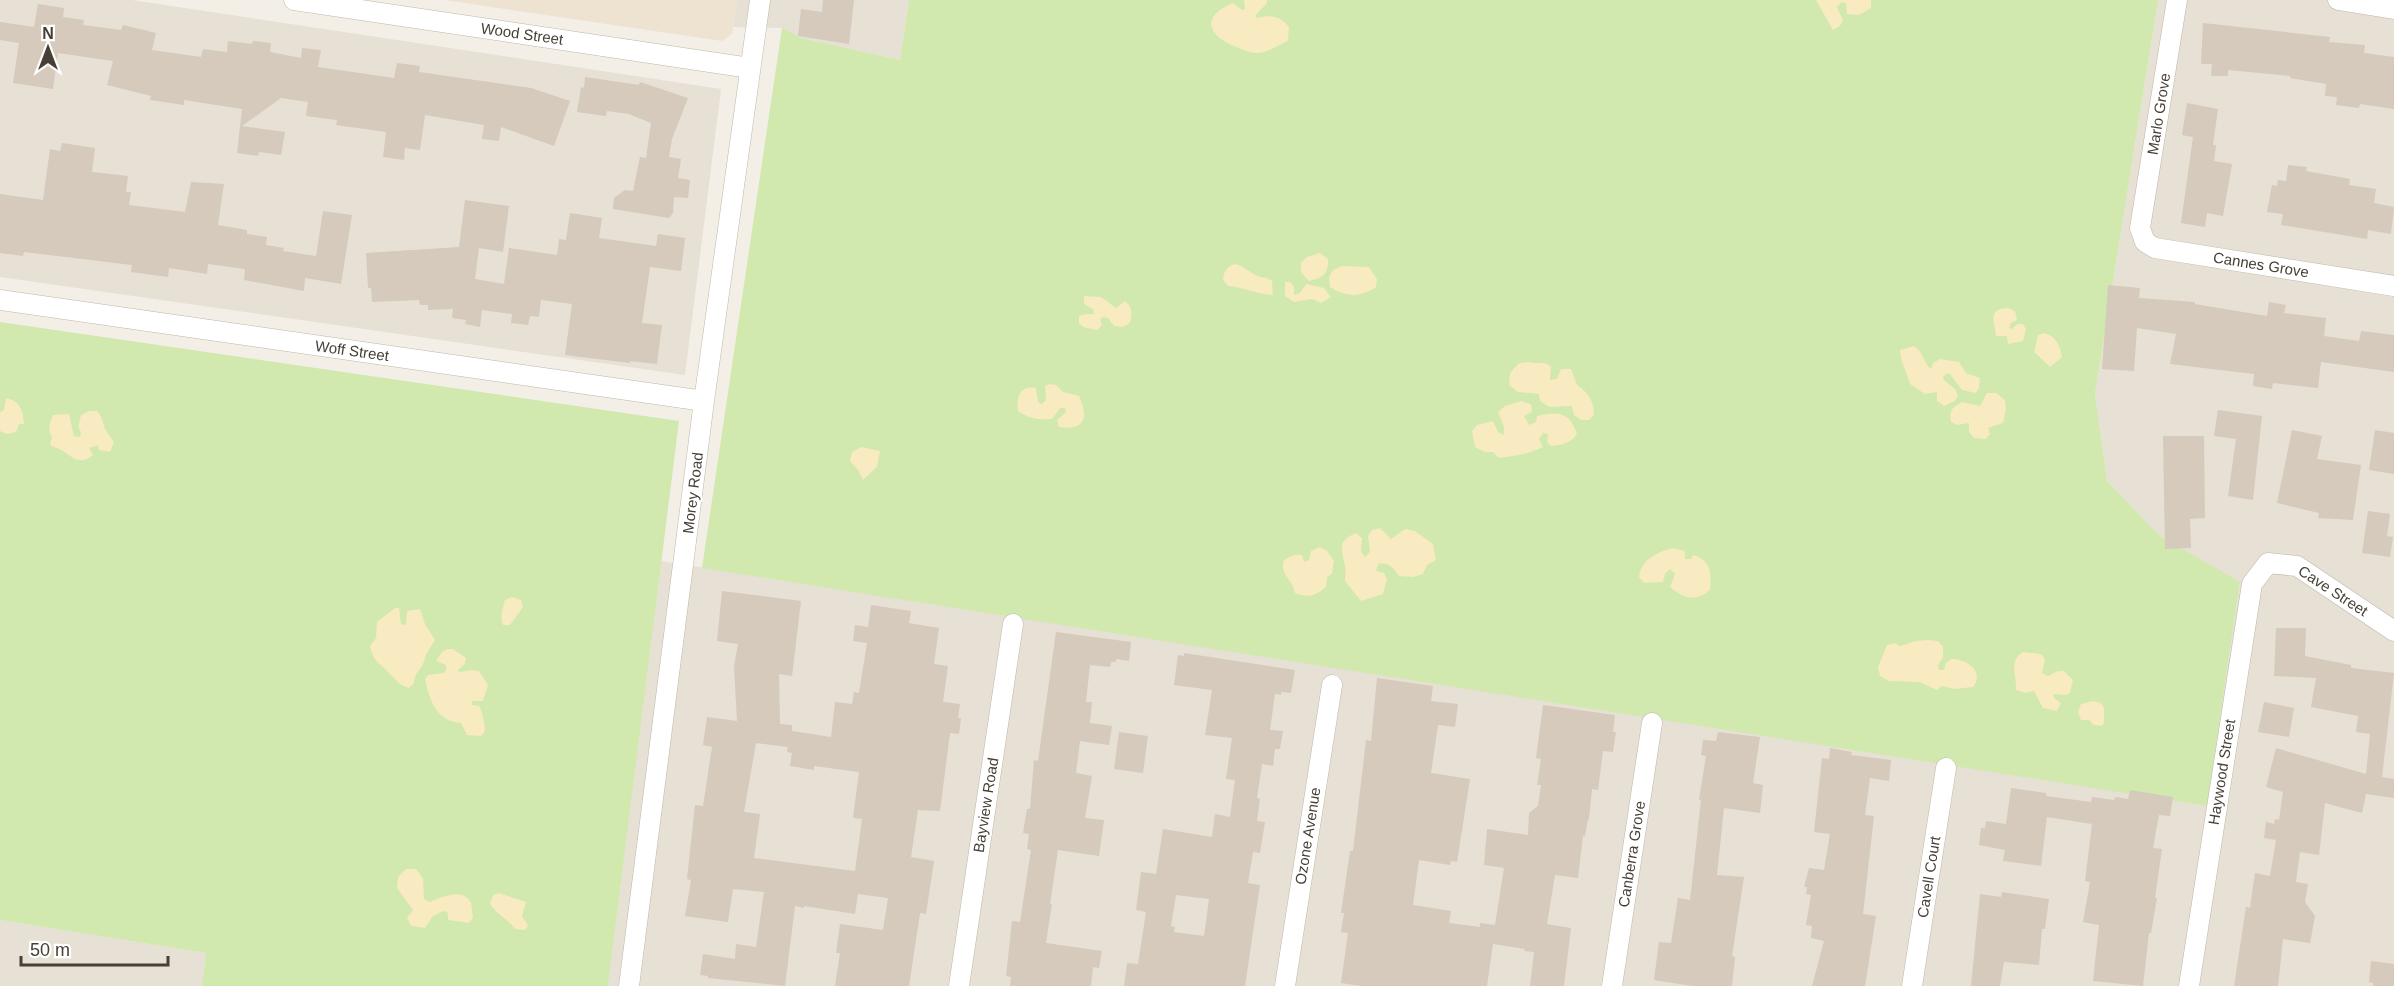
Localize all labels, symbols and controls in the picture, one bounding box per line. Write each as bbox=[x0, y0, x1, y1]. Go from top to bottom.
north arrow bbox=[18, 18, 78, 78]
street label: Wood Street bbox=[480, 19, 565, 48]
text: N bbox=[42, 25, 54, 42]
street label: Marlo Grove bbox=[2144, 72, 2173, 156]
street label: Cannes Grove bbox=[2212, 249, 2310, 280]
street label: Woff Street bbox=[314, 337, 391, 364]
street label: Morey Road bbox=[679, 451, 706, 535]
street label: Cave Street bbox=[2295, 562, 2372, 620]
street label: Haywood Street bbox=[2205, 717, 2238, 826]
street label: Bayview Road bbox=[970, 756, 1001, 854]
street label: Ozone Avenue bbox=[1291, 786, 1324, 886]
street label: Canberra Grove bbox=[1615, 799, 1648, 908]
street label: Cavell Court bbox=[1914, 834, 1943, 919]
scale bar bbox=[21, 929, 168, 967]
text: 50 m bbox=[30, 940, 70, 960]

